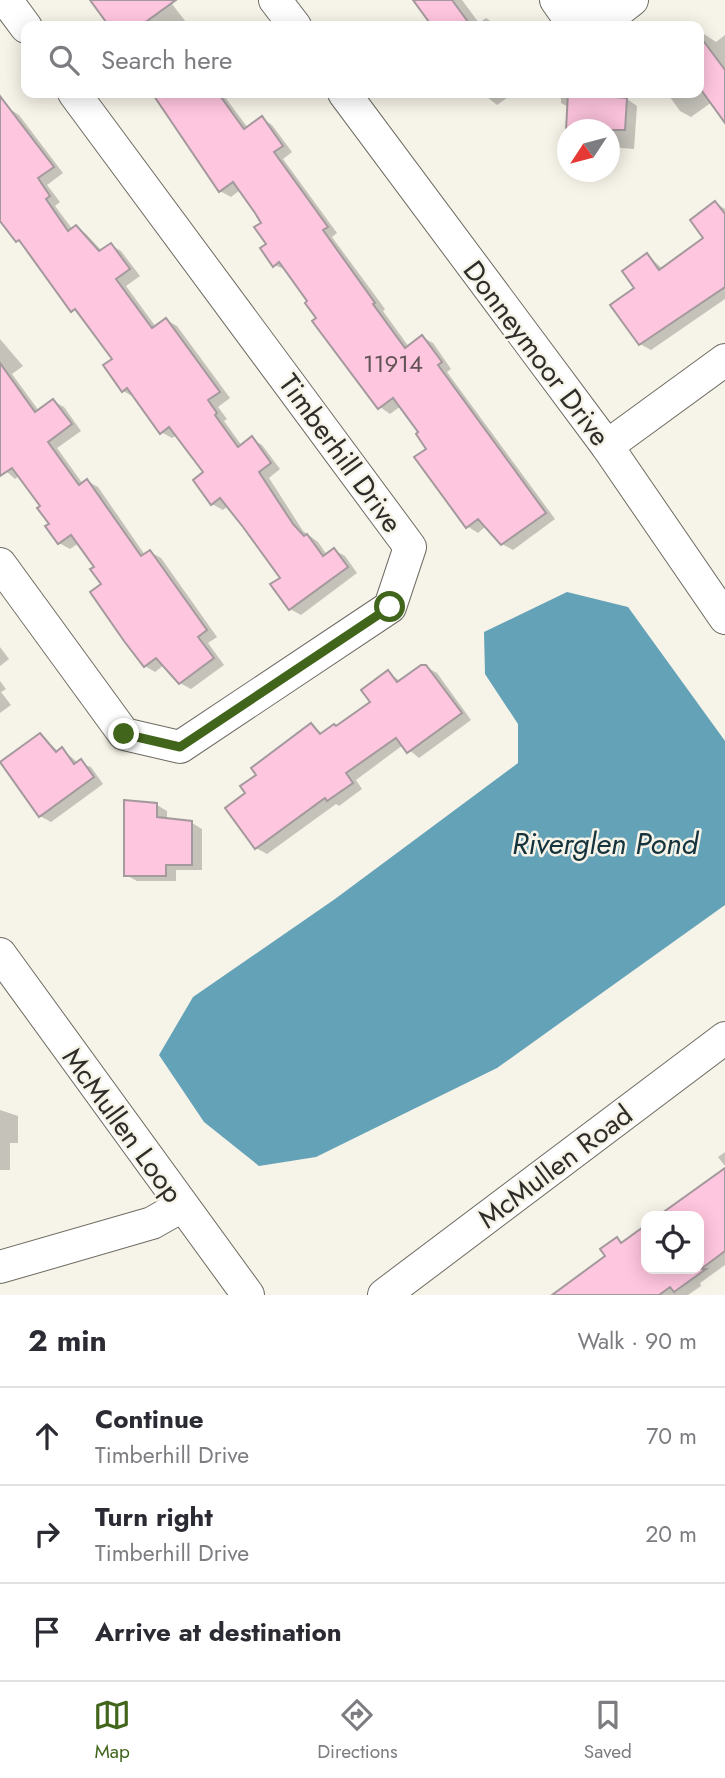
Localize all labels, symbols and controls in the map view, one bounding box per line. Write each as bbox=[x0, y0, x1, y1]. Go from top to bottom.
search box bbox=[21, 21, 704, 98]
icon: search bbox=[45, 41, 83, 79]
text: Search here bbox=[101, 41, 233, 79]
north arrow bbox=[557, 119, 620, 182]
street label: Donneymoor Drive bbox=[453, 252, 620, 455]
house number: 11914 bbox=[363, 346, 423, 381]
street label: Timberhill Drive bbox=[269, 365, 412, 541]
route start bbox=[374, 591, 405, 622]
route end bbox=[108, 718, 139, 749]
water label: Riverglen Pond bbox=[512, 822, 699, 865]
street label: McMullen Loop bbox=[52, 1039, 193, 1211]
street label: McMullen Road bbox=[469, 1095, 641, 1238]
map controls bbox=[641, 1211, 704, 1274]
button: locate bbox=[641, 1211, 704, 1274]
text: 2 min bbox=[28, 1319, 107, 1362]
text: Walk · 90 m bbox=[577, 1324, 697, 1358]
text: Continue bbox=[95, 1400, 204, 1438]
icon: ahead bbox=[28, 1417, 66, 1455]
text: 70 m bbox=[646, 1419, 697, 1453]
text: Timberhill Drive bbox=[95, 1438, 249, 1472]
text: Turn right bbox=[95, 1498, 213, 1536]
icon: right bbox=[28, 1515, 66, 1553]
text: 20 m bbox=[645, 1517, 697, 1551]
text: Timberhill Drive bbox=[95, 1536, 249, 1570]
icon: arrive bbox=[28, 1613, 66, 1651]
text: Arrive at destination bbox=[95, 1613, 342, 1651]
tab: Map bbox=[93, 1696, 131, 1765]
tab: Directions bbox=[317, 1696, 398, 1765]
tab: Saved bbox=[584, 1696, 632, 1765]

